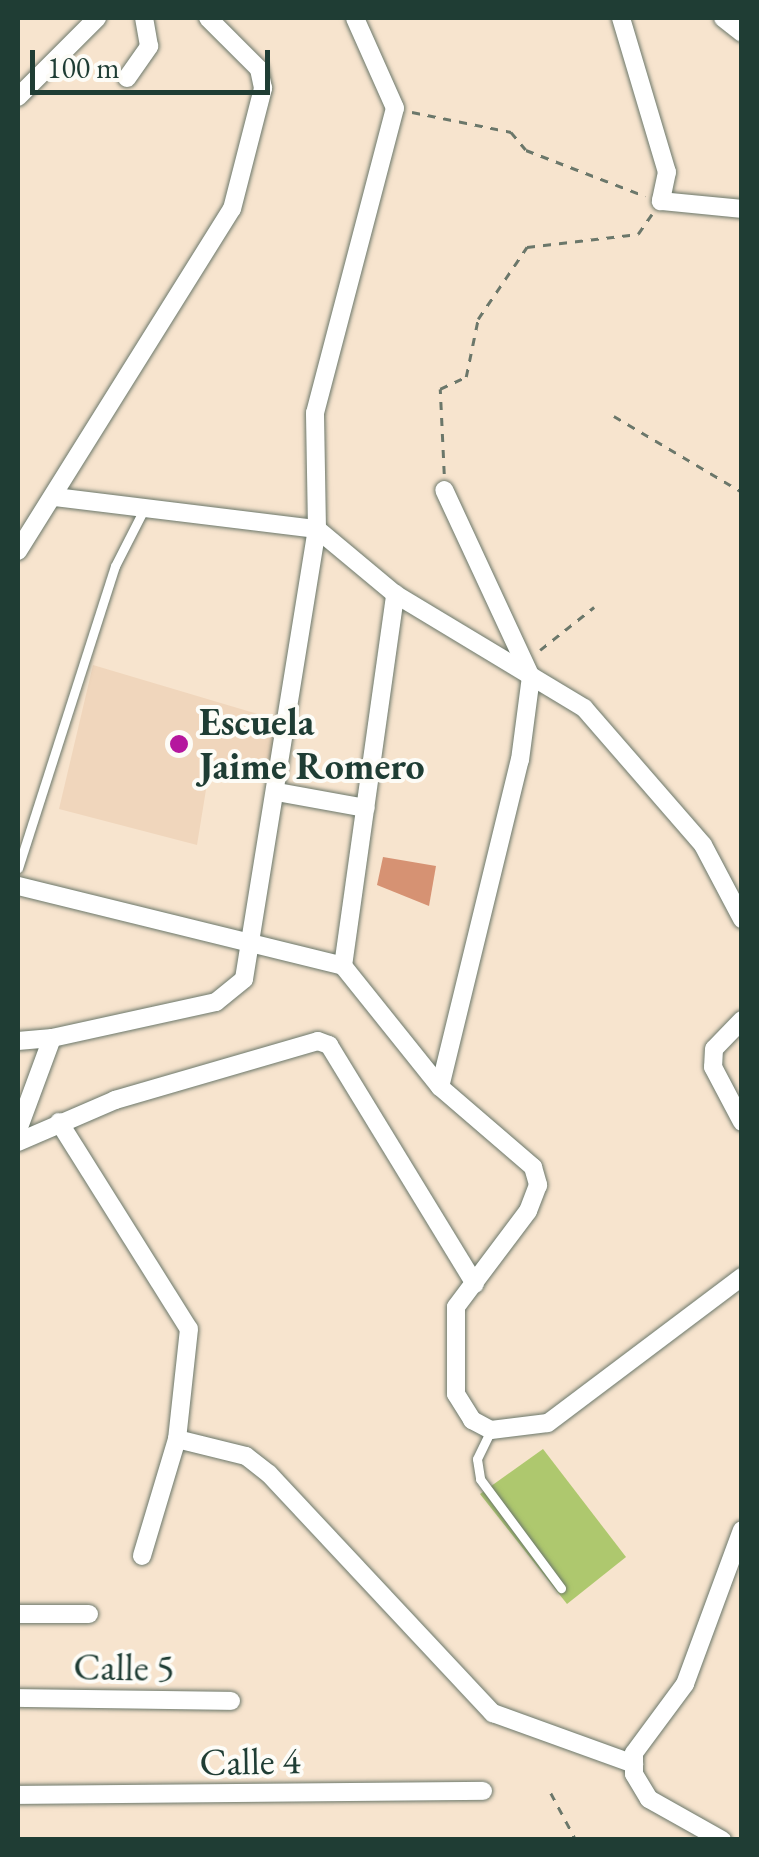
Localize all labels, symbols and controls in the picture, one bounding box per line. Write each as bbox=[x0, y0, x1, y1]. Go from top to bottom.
scale bar bbox=[35, 30, 275, 92]
text: 100 m bbox=[47, 48, 120, 87]
place label: Escuela Jaime Romero bbox=[199, 699, 425, 788]
marker: Escuela Jaime Romero bbox=[168, 733, 190, 755]
street label: Calle 5 bbox=[73, 1643, 175, 1691]
street label: Calle 4 bbox=[199, 1737, 301, 1785]

